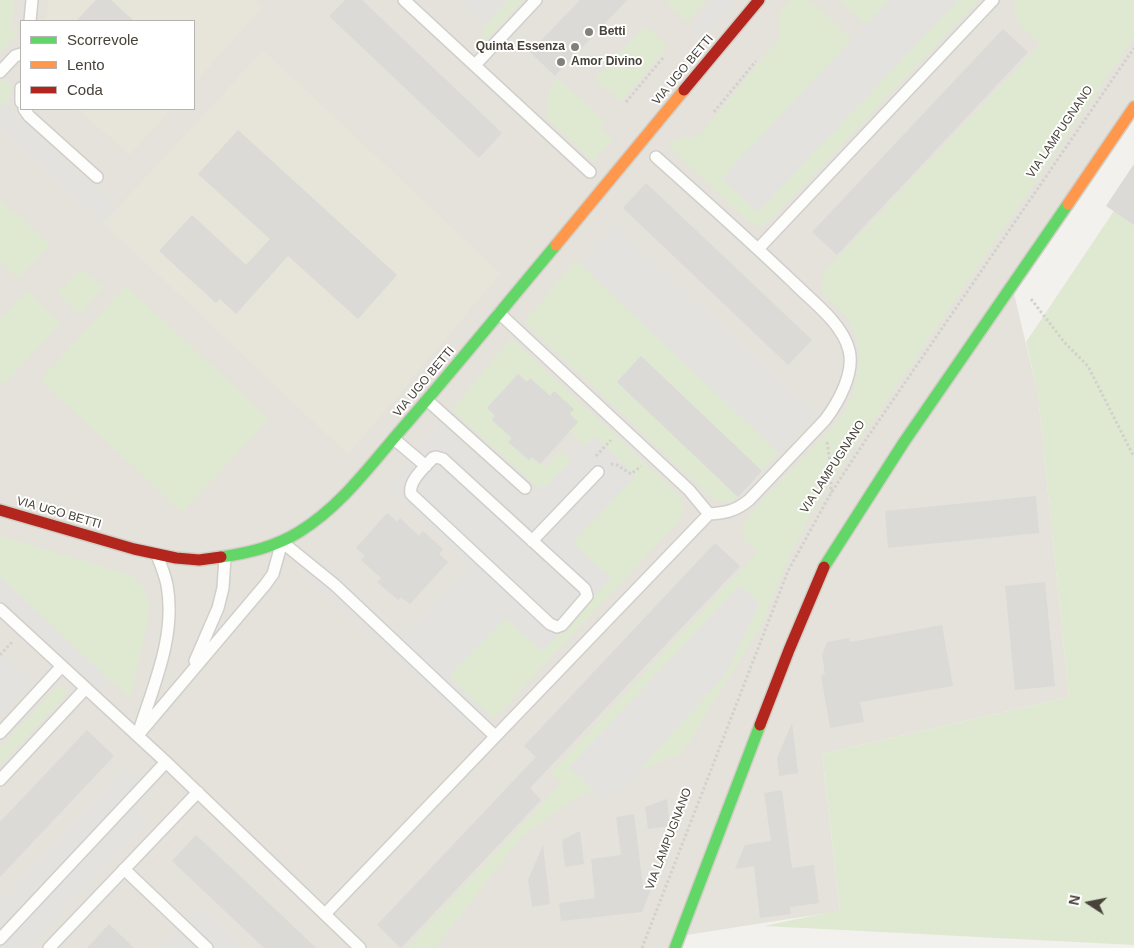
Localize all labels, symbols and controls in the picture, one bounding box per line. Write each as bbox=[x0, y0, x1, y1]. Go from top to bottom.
legend bbox=[20, 20, 195, 110]
place label: Betti bbox=[599, 25, 626, 39]
marker: Betti bbox=[583, 26, 595, 38]
text: Scorrevole bbox=[67, 31, 139, 48]
street label: VIA UGO BETTI bbox=[649, 32, 717, 108]
place label: Quinta Essenza bbox=[476, 40, 565, 54]
marker: Quinta Essenza bbox=[569, 41, 581, 53]
place label: Amor Divino bbox=[571, 55, 642, 69]
text: Lento bbox=[67, 56, 105, 73]
marker: Amor Divino bbox=[555, 56, 567, 68]
text: Coda bbox=[67, 81, 103, 98]
street label: VIA LAMPUGNANO bbox=[1024, 83, 1096, 181]
street label: VIA UGO BETTI bbox=[390, 344, 458, 420]
street label: VIA LAMPUGNANO bbox=[798, 418, 868, 516]
street label: VIA UGO BETTI bbox=[15, 494, 103, 532]
street label: VIA LAMPUGNANO bbox=[643, 786, 695, 892]
north arrow bbox=[1064, 878, 1114, 928]
text: N bbox=[1065, 894, 1083, 907]

